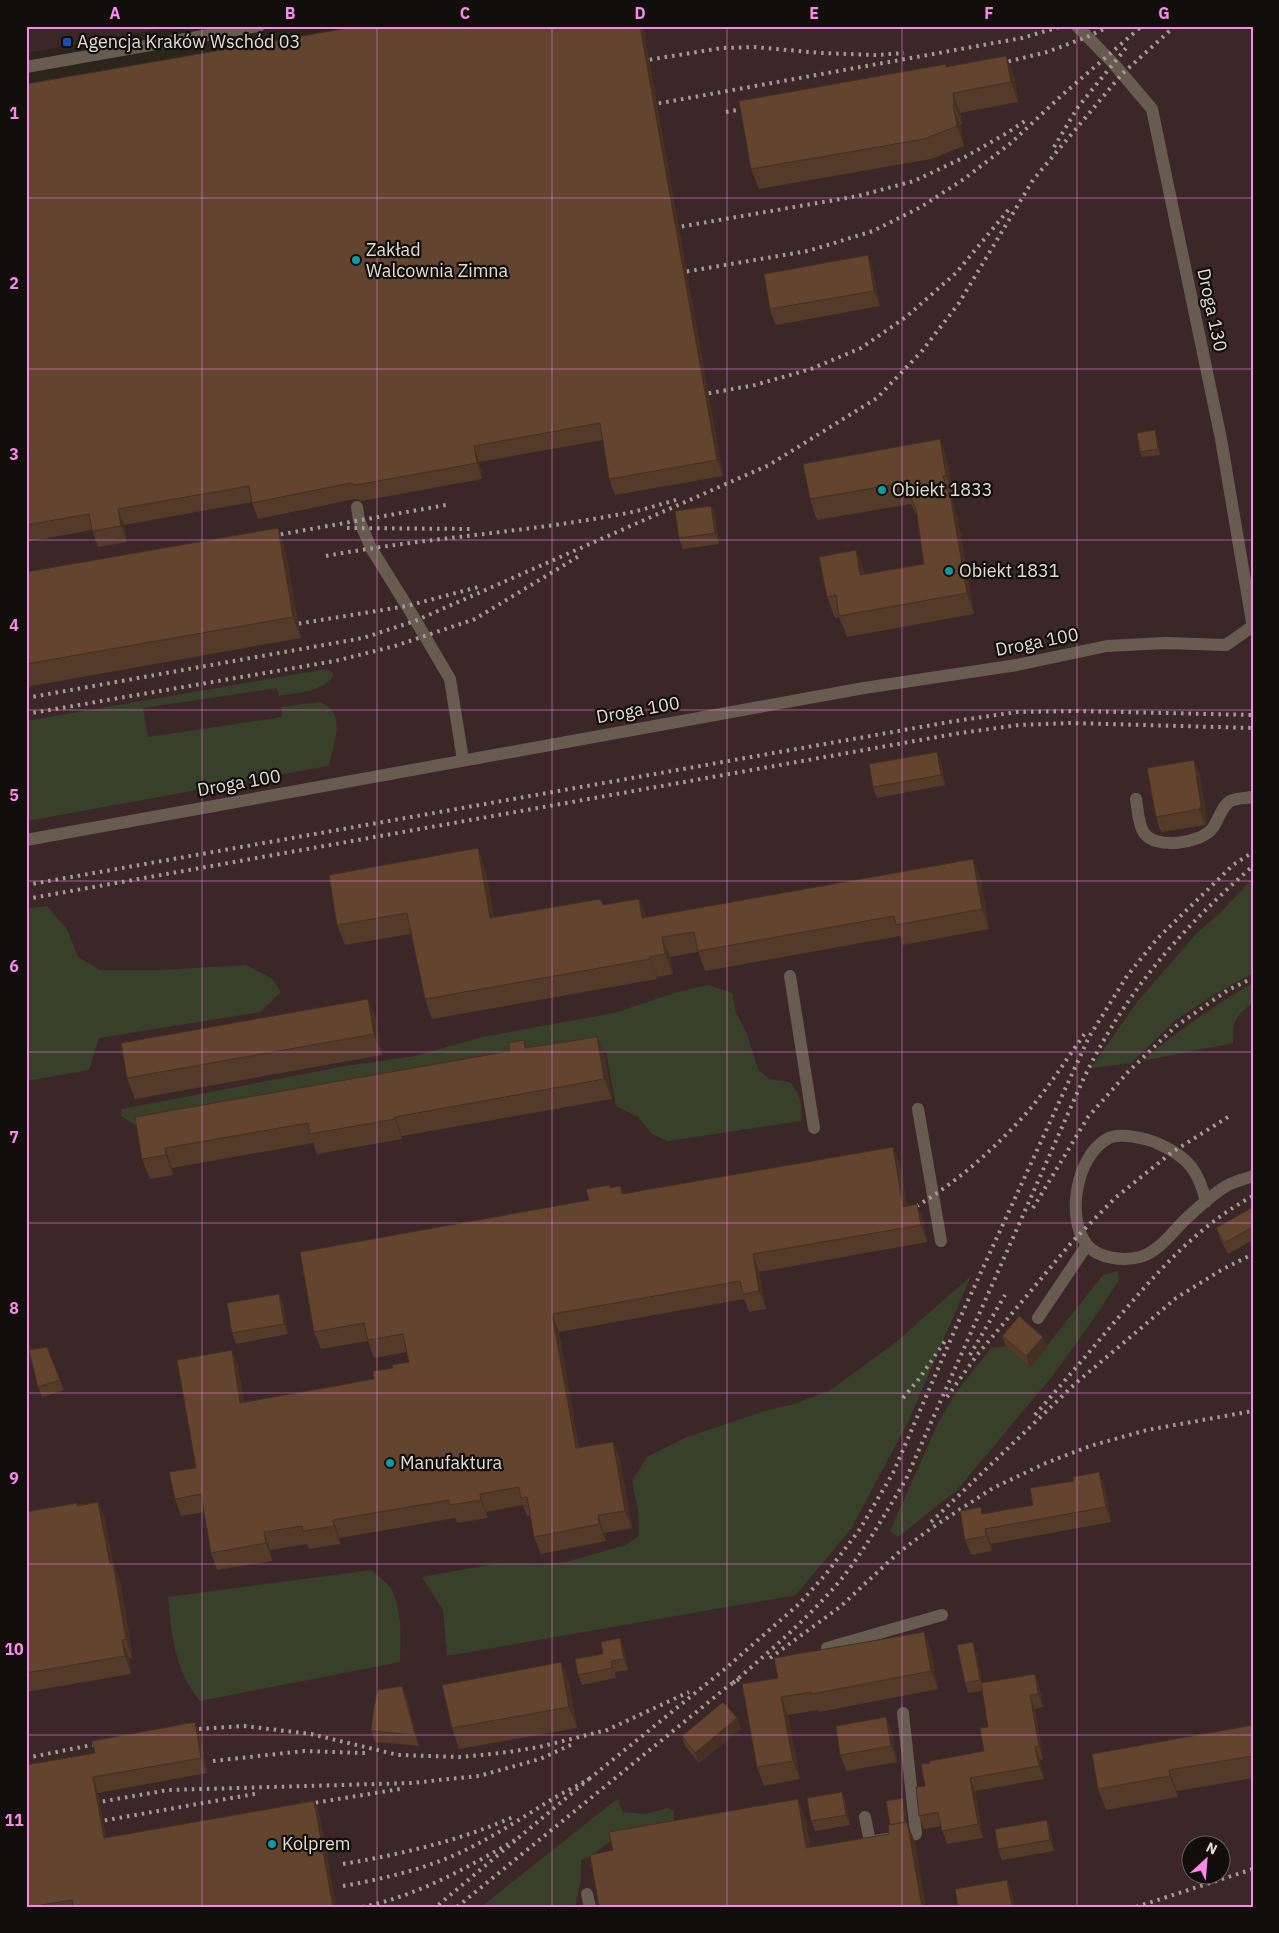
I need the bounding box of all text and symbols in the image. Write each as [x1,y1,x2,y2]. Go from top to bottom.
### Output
text: A [110,3,121,23]
text: B [285,3,296,23]
text: C [460,3,470,23]
text: D [634,3,646,23]
text: E [809,3,819,23]
text: F [984,3,994,23]
text: G [1158,3,1170,23]
place label: Agencja Kraków Wschód 03 [77,30,300,53]
marker: Agencja Kraków Wschód 03 [61,36,73,48]
text: 1 [9,103,19,123]
place label: Zakład Walcownia Zimna [366,238,509,282]
marker: Zakład Walcownia Zimna [350,254,362,266]
street label: Droga 130 [1192,266,1233,354]
text: 2 [9,273,19,293]
text: 3 [9,444,19,464]
place label: Obiekt 1833 [892,478,993,501]
marker: Obiekt 1833 [876,484,888,496]
place label: Obiekt 1831 [959,559,1060,582]
marker: Obiekt 1831 [943,565,955,577]
text: 4 [9,615,19,635]
street label: Droga 100 [993,622,1081,661]
street label: Droga 100 [594,691,681,728]
street label: Droga 100 [195,764,282,801]
text: 5 [9,785,19,805]
text: 6 [9,956,19,976]
text: 7 [9,1127,19,1147]
text: 8 [9,1298,19,1318]
place label: Manufaktura [400,1451,503,1474]
marker: Manufaktura [384,1457,396,1469]
text: 9 [9,1468,19,1488]
text: 10 [4,1639,24,1659]
text: 11 [4,1810,24,1830]
place label: Kolprem [282,1832,351,1855]
north arrow [1182,1836,1232,1886]
marker: Kolprem [266,1838,278,1850]
text: N [1203,1838,1220,1859]

